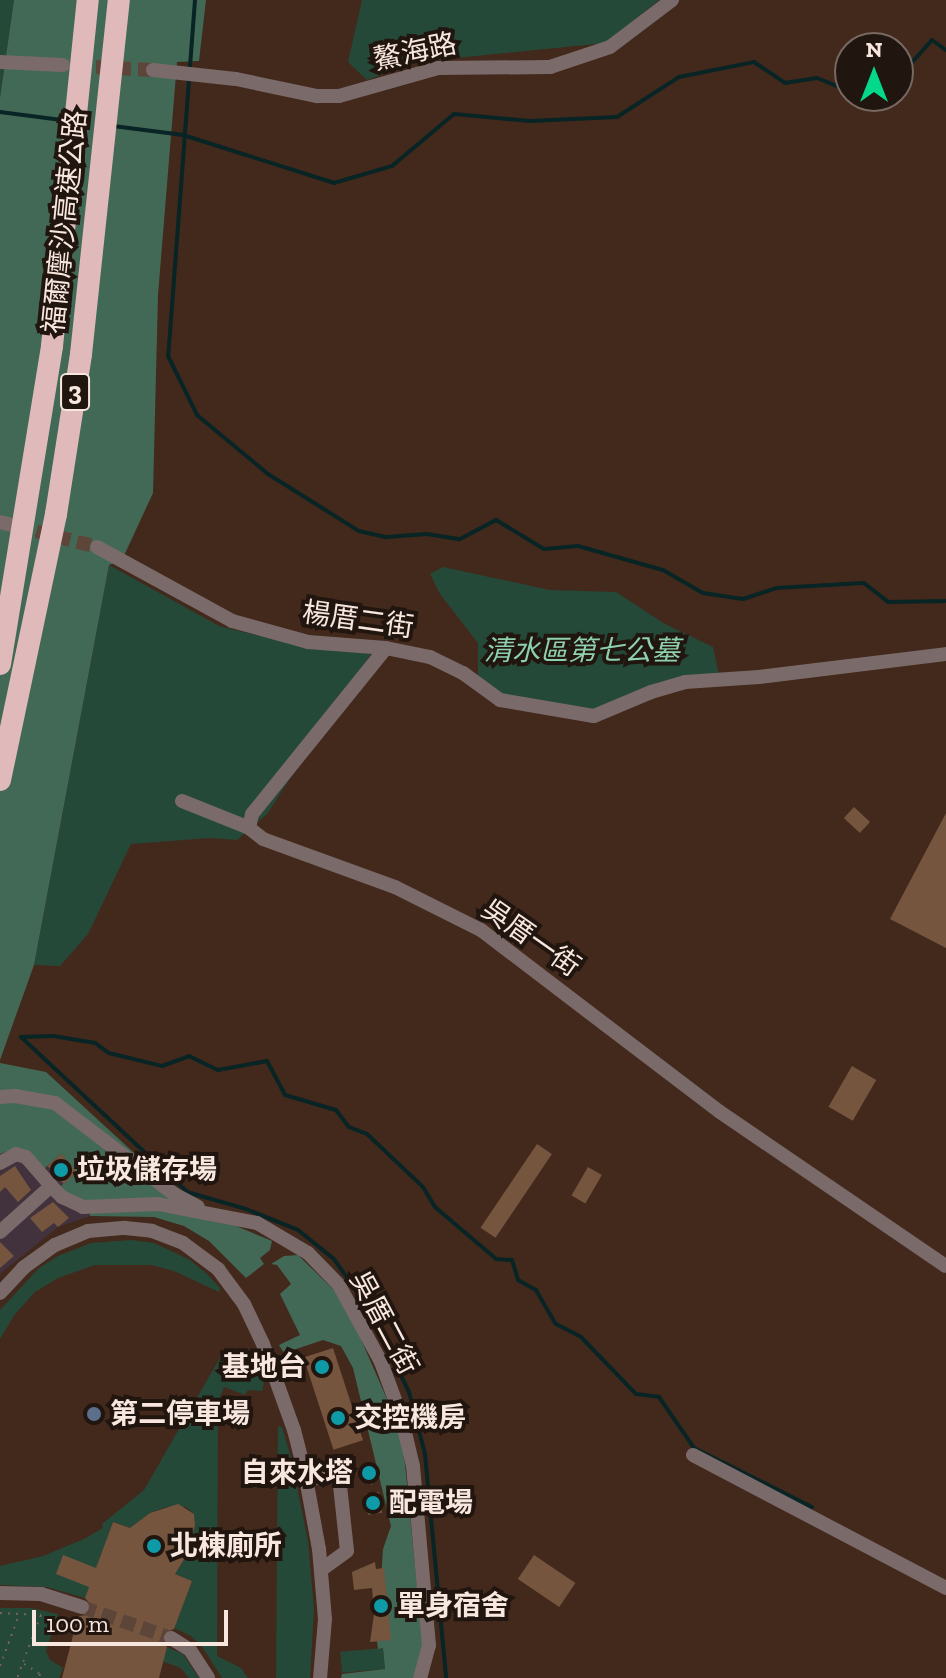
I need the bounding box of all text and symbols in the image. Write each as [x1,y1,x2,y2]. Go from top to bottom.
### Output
street label: 鰲海路 [370,27,460,77]
north arrow [834,32,914,112]
text: N [866,36,882,63]
street label: 福爾摩沙高速公路 [37,109,93,335]
road number: 3 [59,370,91,414]
street label: 楊厝二街 [300,596,416,644]
park label: 清水區第七公墓 [484,634,680,668]
street label: 吳厝一街 [475,892,587,984]
place label: 垃圾儲存場 [77,1153,217,1187]
marker: 垃圾儲存場 [52,1161,70,1179]
street label: 吳厝二街 [343,1266,425,1380]
place label: 基地台 [222,1350,306,1384]
marker: 基地台 [313,1358,331,1376]
place label: 第二停車場 [110,1397,250,1431]
place label: 交控機房 [354,1401,466,1435]
marker: 第二停車場 [85,1405,103,1423]
marker: 交控機房 [329,1409,347,1427]
place label: 自來水塔 [241,1456,353,1490]
marker: 自來水塔 [360,1464,378,1482]
place label: 配電場 [389,1486,473,1520]
marker: 配電場 [364,1494,382,1512]
place label: 北棟廁所 [170,1529,282,1563]
marker: 北棟廁所 [145,1537,163,1555]
place label: 單身宿舍 [397,1589,509,1623]
scale bar [36,1594,232,1644]
marker: 單身宿舍 [372,1597,390,1615]
text: 100 m [46,1609,109,1638]

